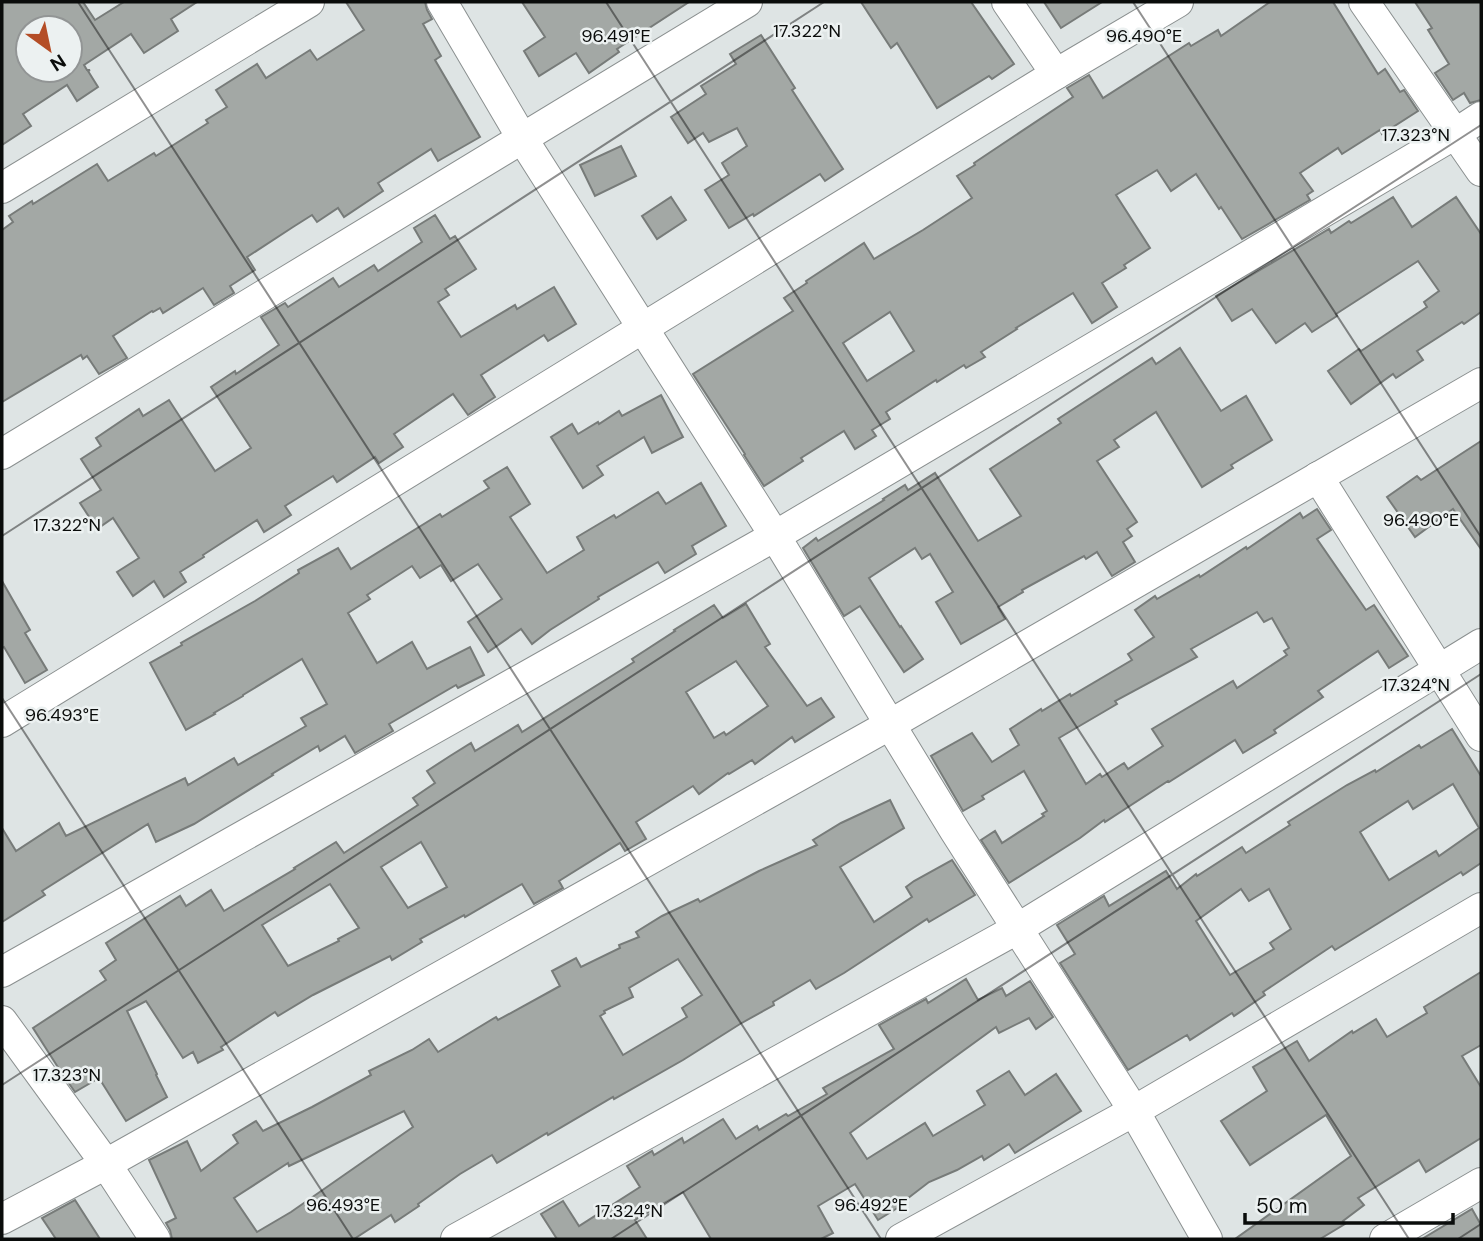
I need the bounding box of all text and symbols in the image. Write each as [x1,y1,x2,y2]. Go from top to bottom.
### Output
north arrow [14,14,84,84]
text: 17.322°N [773,19,841,43]
text: 96.491°E [581,24,651,48]
text: 96.490°E [1106,24,1182,48]
text: N [45,49,71,77]
text: 17.323°N [1382,123,1450,147]
text: 96.490°E [1383,508,1459,532]
text: 17.322°N [33,513,101,537]
text: 17.324°N [1382,673,1450,697]
text: 96.493°E [25,703,99,727]
text: 17.323°N [33,1063,101,1087]
scale bar [1245,1182,1453,1226]
text: 50 m [1256,1192,1307,1220]
text: 96.493°E [306,1193,380,1217]
text: 96.492°E [834,1193,908,1217]
text: 17.324°N [595,1199,663,1223]

